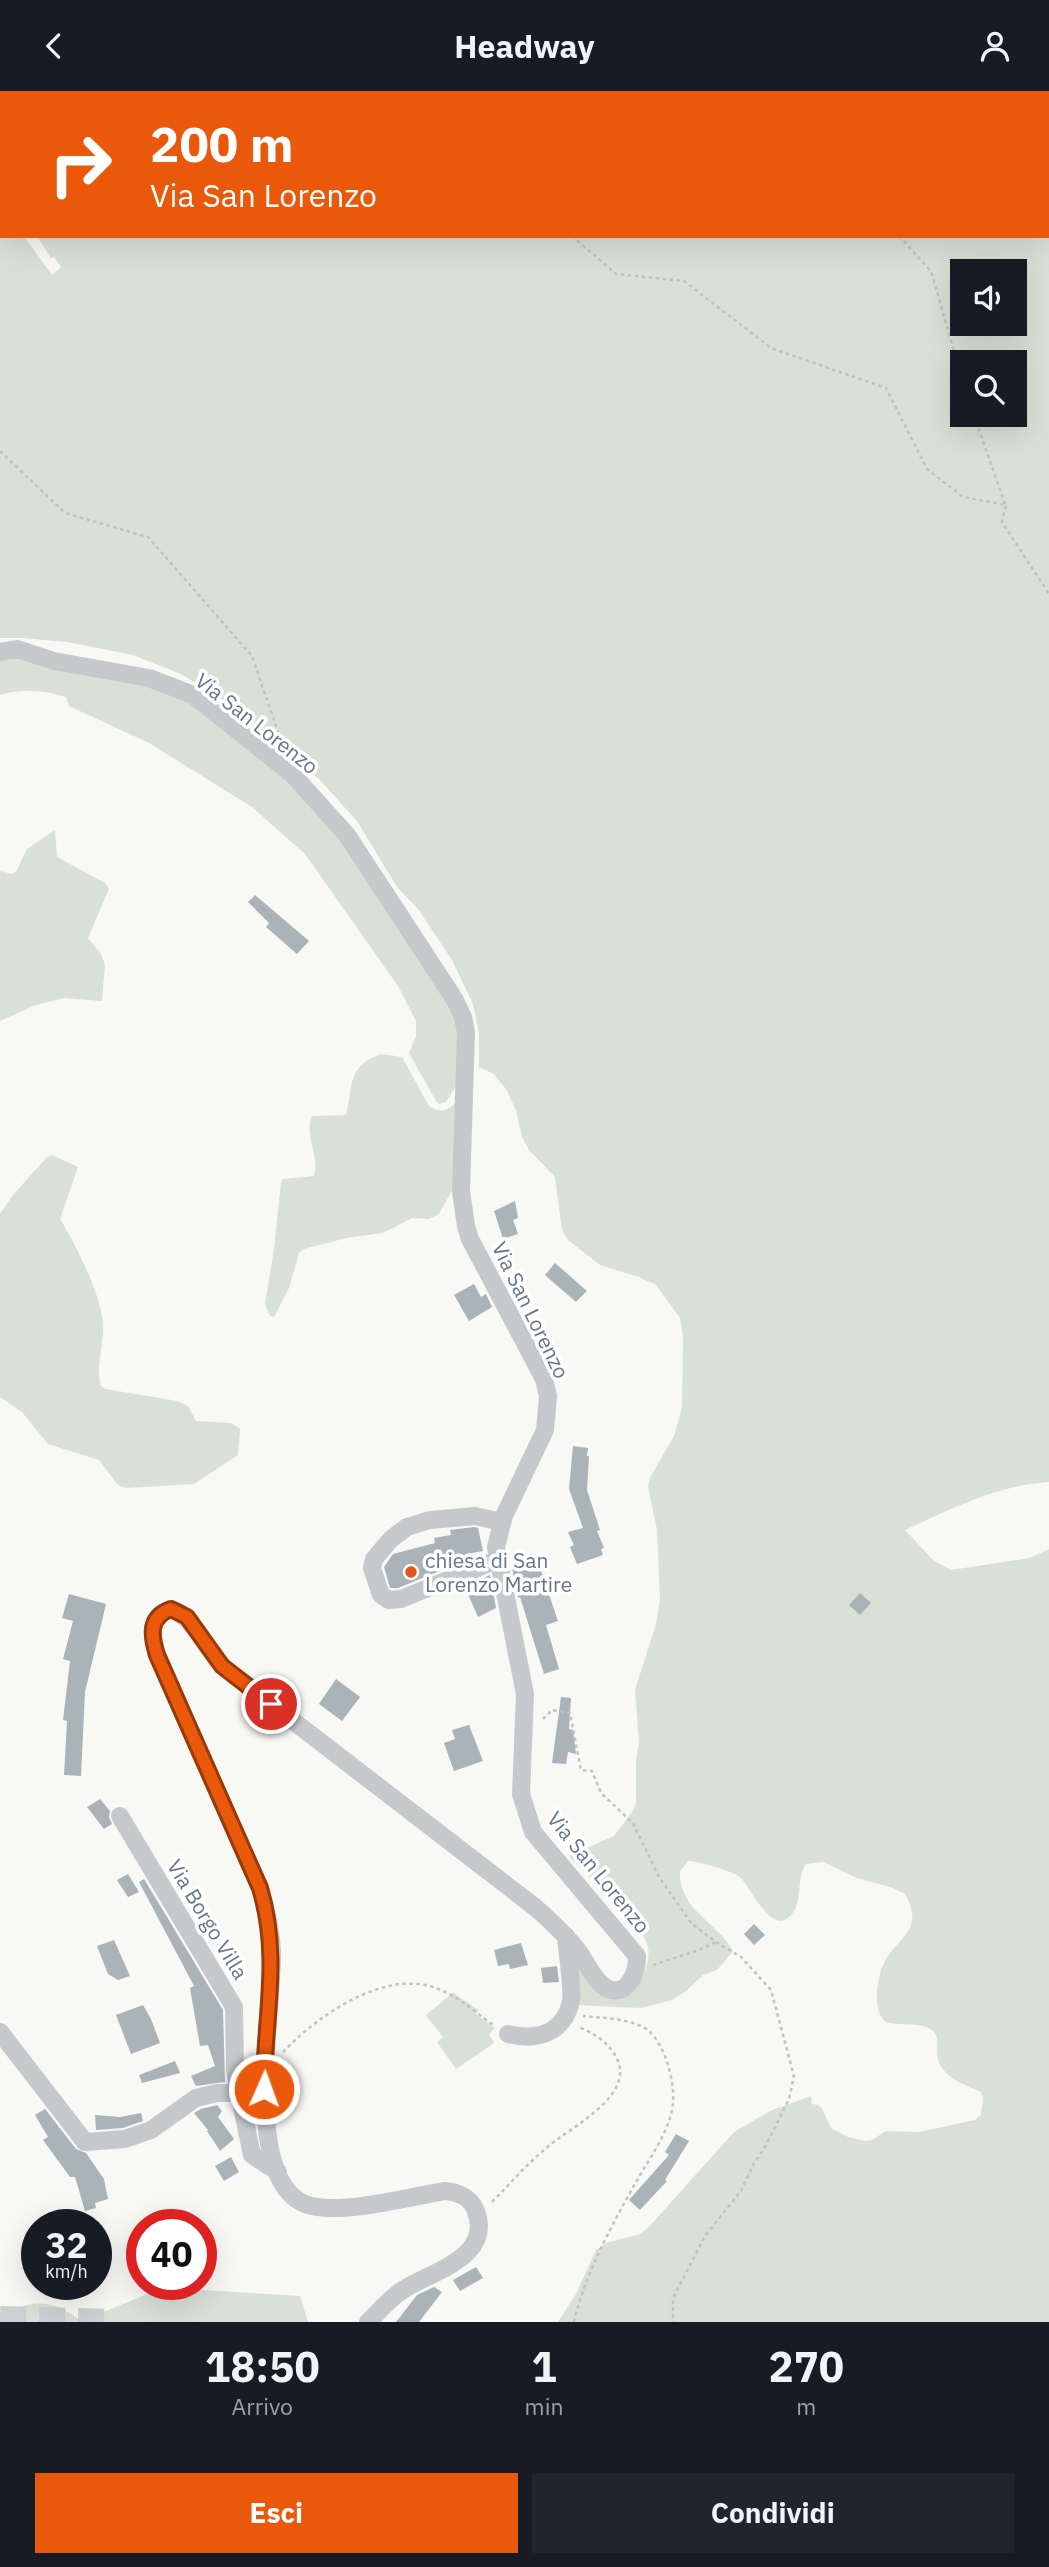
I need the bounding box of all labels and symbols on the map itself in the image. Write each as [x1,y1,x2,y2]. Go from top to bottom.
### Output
street label: Via San Lorenzo [190,666,324,780]
street label: Via San Lorenzo [486,1237,576,1383]
place label: chiesa di San Lorenzo Martire [425,1546,572,1598]
marker: chiesa di San Lorenzo Martire [403,1564,419,1580]
pin [241,1674,301,1734]
street label: Via San Lorenzo [541,1805,657,1939]
street label: Via Borgo Villa [161,1854,255,1984]
position arrow [227,2052,301,2126]
speed limit sign: 40 [126,2209,217,2300]

